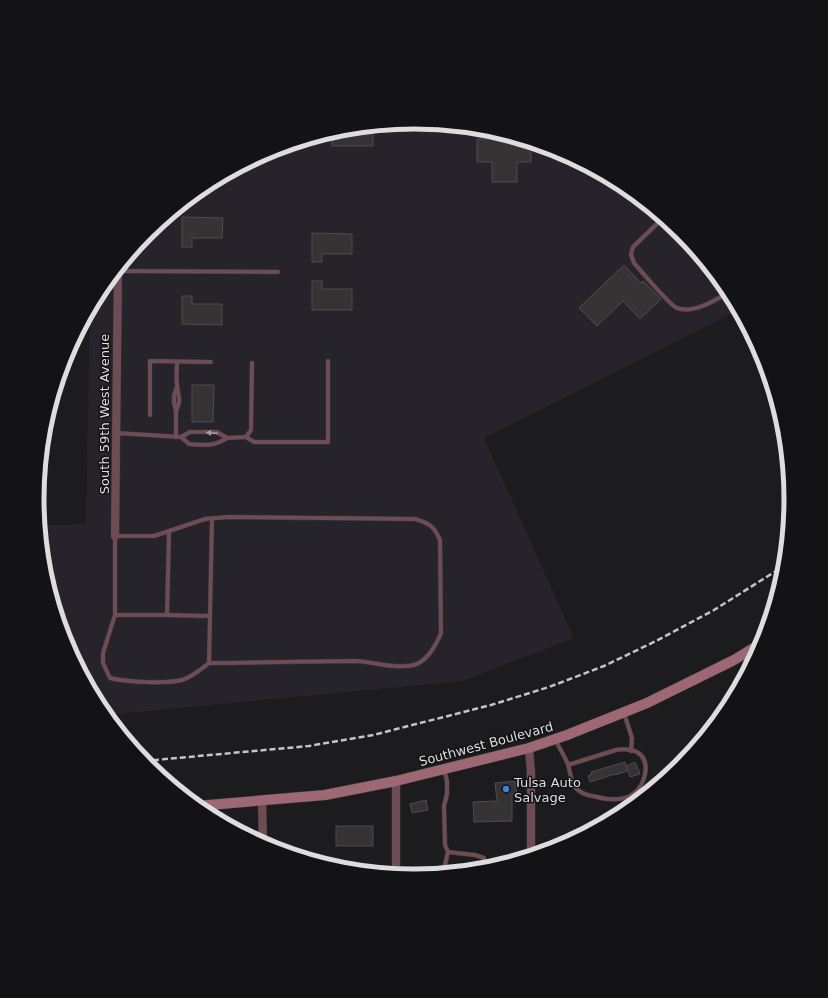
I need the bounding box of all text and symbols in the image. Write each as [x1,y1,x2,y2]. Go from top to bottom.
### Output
street label: South 59th West Avenue [97,334,112,494]
one-way arrow [206,429,218,436]
street label: Southwest Boulevard [417,719,555,769]
place label: Tulsa Auto Salvage [513,775,581,805]
marker: Tulsa Auto Salvage [501,784,511,794]

